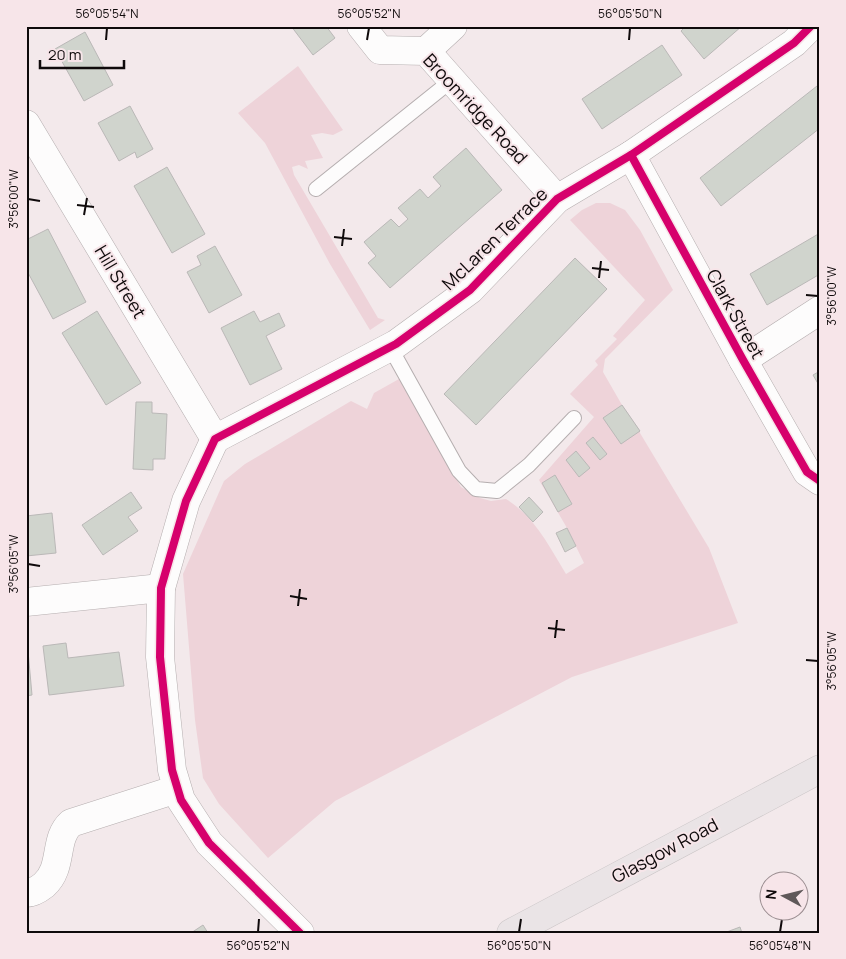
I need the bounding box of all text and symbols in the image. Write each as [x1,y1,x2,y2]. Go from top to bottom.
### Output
text: 56°05'54"N [75,5,139,22]
text: 56°05'52"N [338,5,400,22]
text: 56°05'50"N [598,5,662,22]
scale bar [40,38,124,70]
text: 20 m [48,44,81,65]
street label: Broomridge Road [418,48,533,169]
text: 3°56'00"W [5,168,22,229]
street label: McLaren Terrace [436,182,552,295]
street label: Hill Street [90,240,152,323]
street label: Clark Street [701,264,770,363]
text: 3°56'00"W [823,265,840,326]
text: 3°56'05"W [5,534,22,594]
text: 3°56'05"W [823,631,840,691]
street label: Glasgow Road [607,812,722,888]
north arrow [758,872,808,922]
text: N [761,888,781,901]
text: 56°05'52"N [227,937,289,954]
text: 56°05'50"N [487,937,551,954]
text: 56°05'48"N [749,937,811,954]

